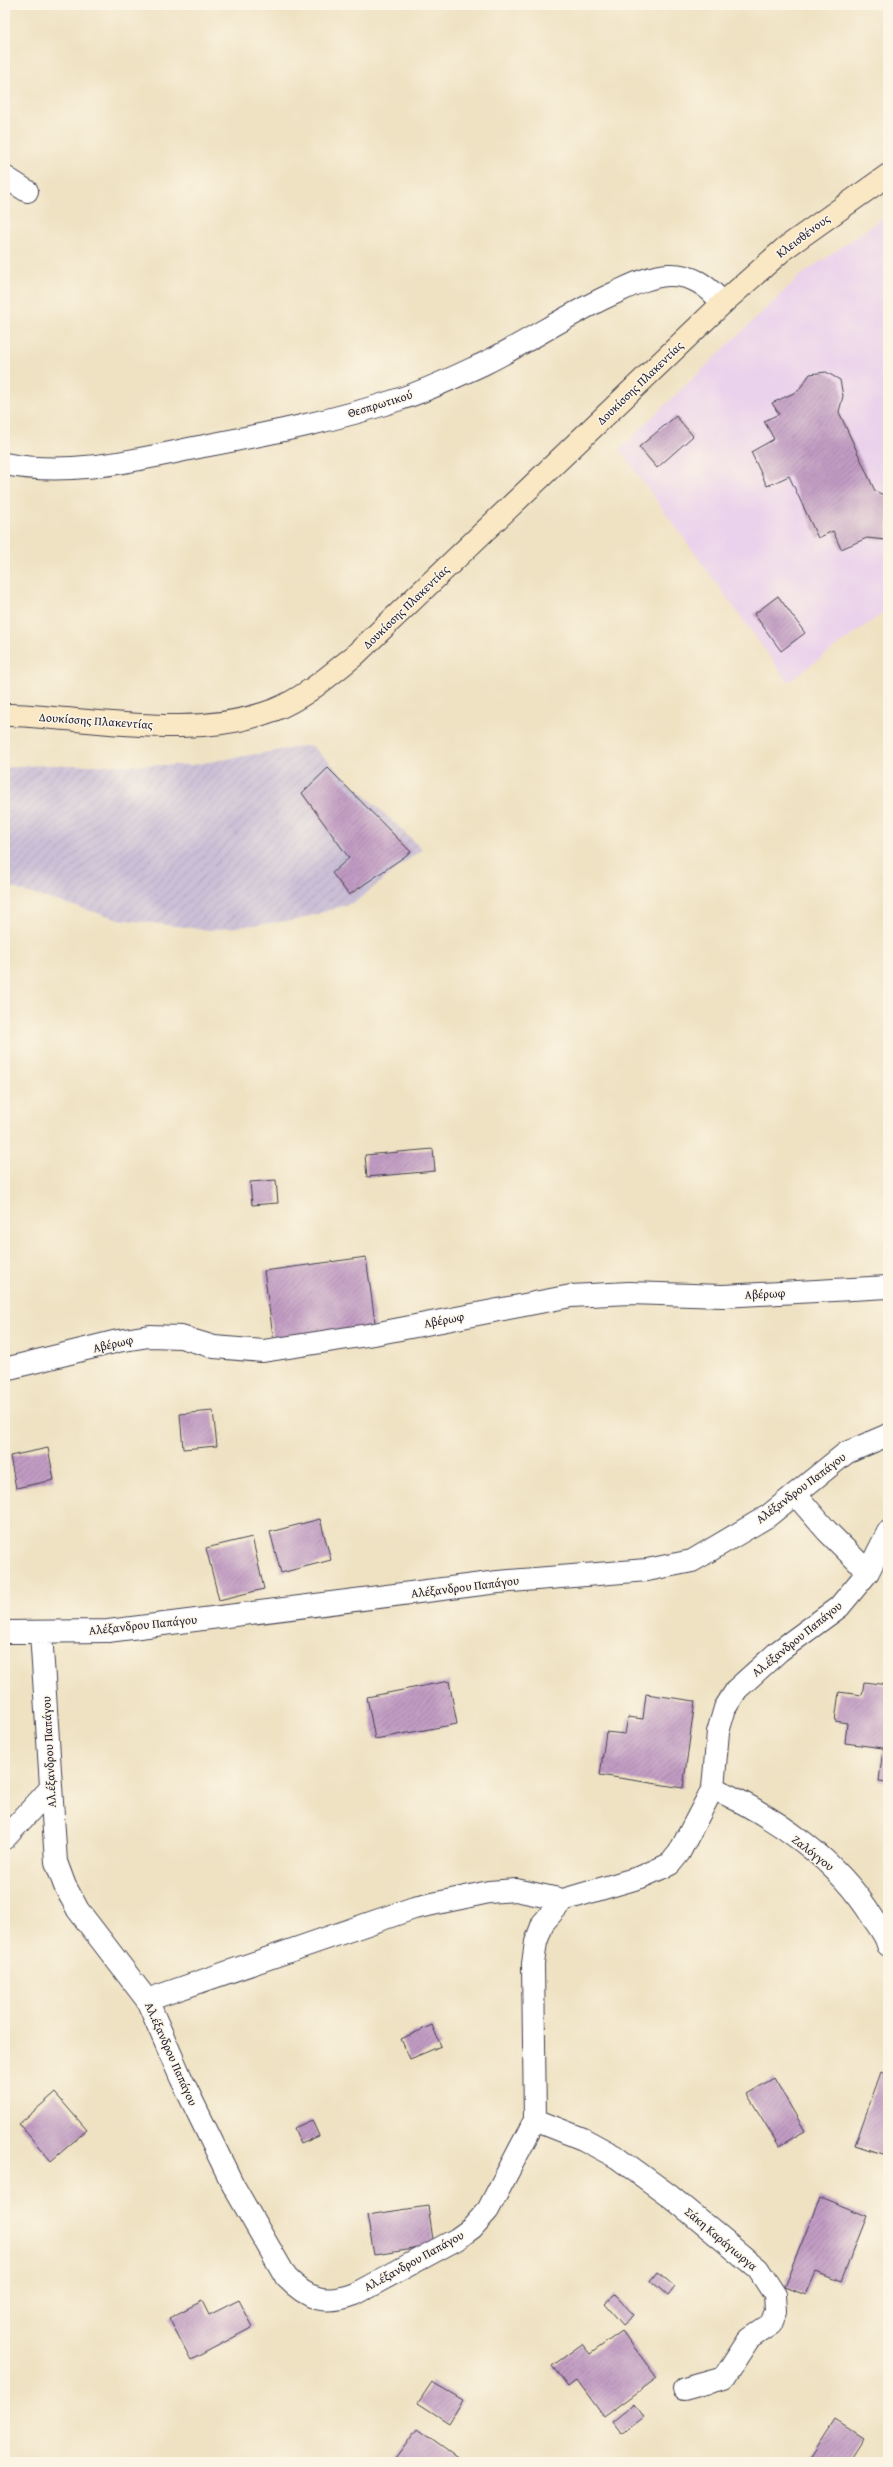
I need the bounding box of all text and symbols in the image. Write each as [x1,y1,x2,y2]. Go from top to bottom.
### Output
street label: Κλεισθένους [772,210,833,261]
street label: Δουκίσσης Πλακεντίας [593,337,687,428]
street label: Θεσπρωτικού [345,386,414,421]
street label: Δουκίσσης Πλακεντίας [359,561,453,652]
street label: Δουκίσσης Πλακεντίας [39,708,153,733]
street label: Αβέρωφ [744,1284,786,1303]
street label: Αβέρωφ [422,1307,466,1332]
street label: Αβέρωφ [91,1331,135,1356]
street label: Αλέξανδρου Παπάγου [752,1448,849,1527]
street label: Αλέξανδρου Παπάγου [410,1571,520,1602]
street label: Αλ.έξανδρου Παπάγου [748,1597,845,1680]
street label: Αλέξανδρου Παπάγου [88,1610,198,1639]
street label: Αλ.έξανδρου Παπάγου [37,1696,60,1808]
street label: Ζαλόγγου [789,1831,838,1874]
street label: Αλ.έξανδρου Παπάγου [141,1999,202,2108]
street label: Σάκη Καράγιωργα [681,2203,762,2274]
street label: Αλ.έξανδρου Παπάγου [361,2226,467,2295]

